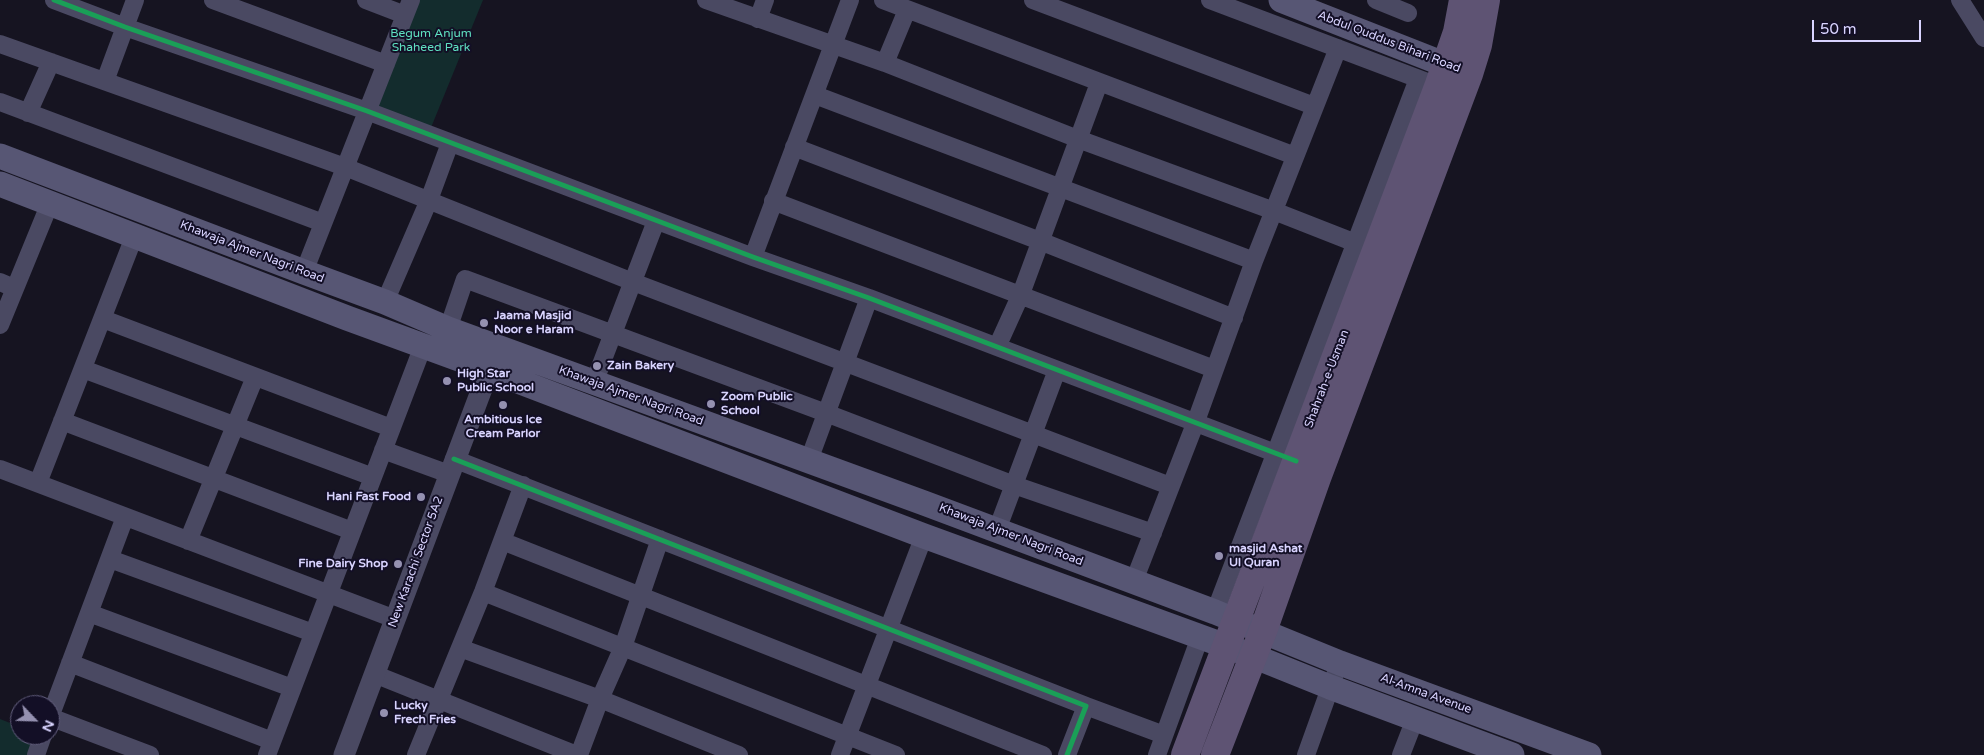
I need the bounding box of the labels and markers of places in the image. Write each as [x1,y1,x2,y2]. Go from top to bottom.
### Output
place label: Jaama Masjid Noor e Haram [494,309,574,337]
marker: Jaama Masjid Noor e Haram [478,317,490,329]
place label: Zain Bakery [607,359,674,373]
marker: Zain Bakery [591,360,603,372]
place label: High Star Public School [457,367,534,395]
marker: High Star Public School [441,375,453,387]
place label: Zoom Public School [721,390,793,418]
marker: Zoom Public School [705,398,717,410]
marker: Ambitious Ice Cream Parlor [497,399,509,411]
place label: Ambitious Ice Cream Parlor [464,413,542,441]
place label: Hani Fast Food [326,490,411,504]
marker: Hani Fast Food [415,491,427,503]
place label: masjid Ashat Ul Quran [1229,542,1302,570]
marker: masjid Ashat Ul Quran [1213,550,1225,562]
place label: Fine Dairy Shop [298,557,388,571]
marker: Fine Dairy Shop [392,558,404,570]
place label: Lucky Frech Fries [394,699,456,727]
marker: Lucky Frech Fries [378,707,390,719]

